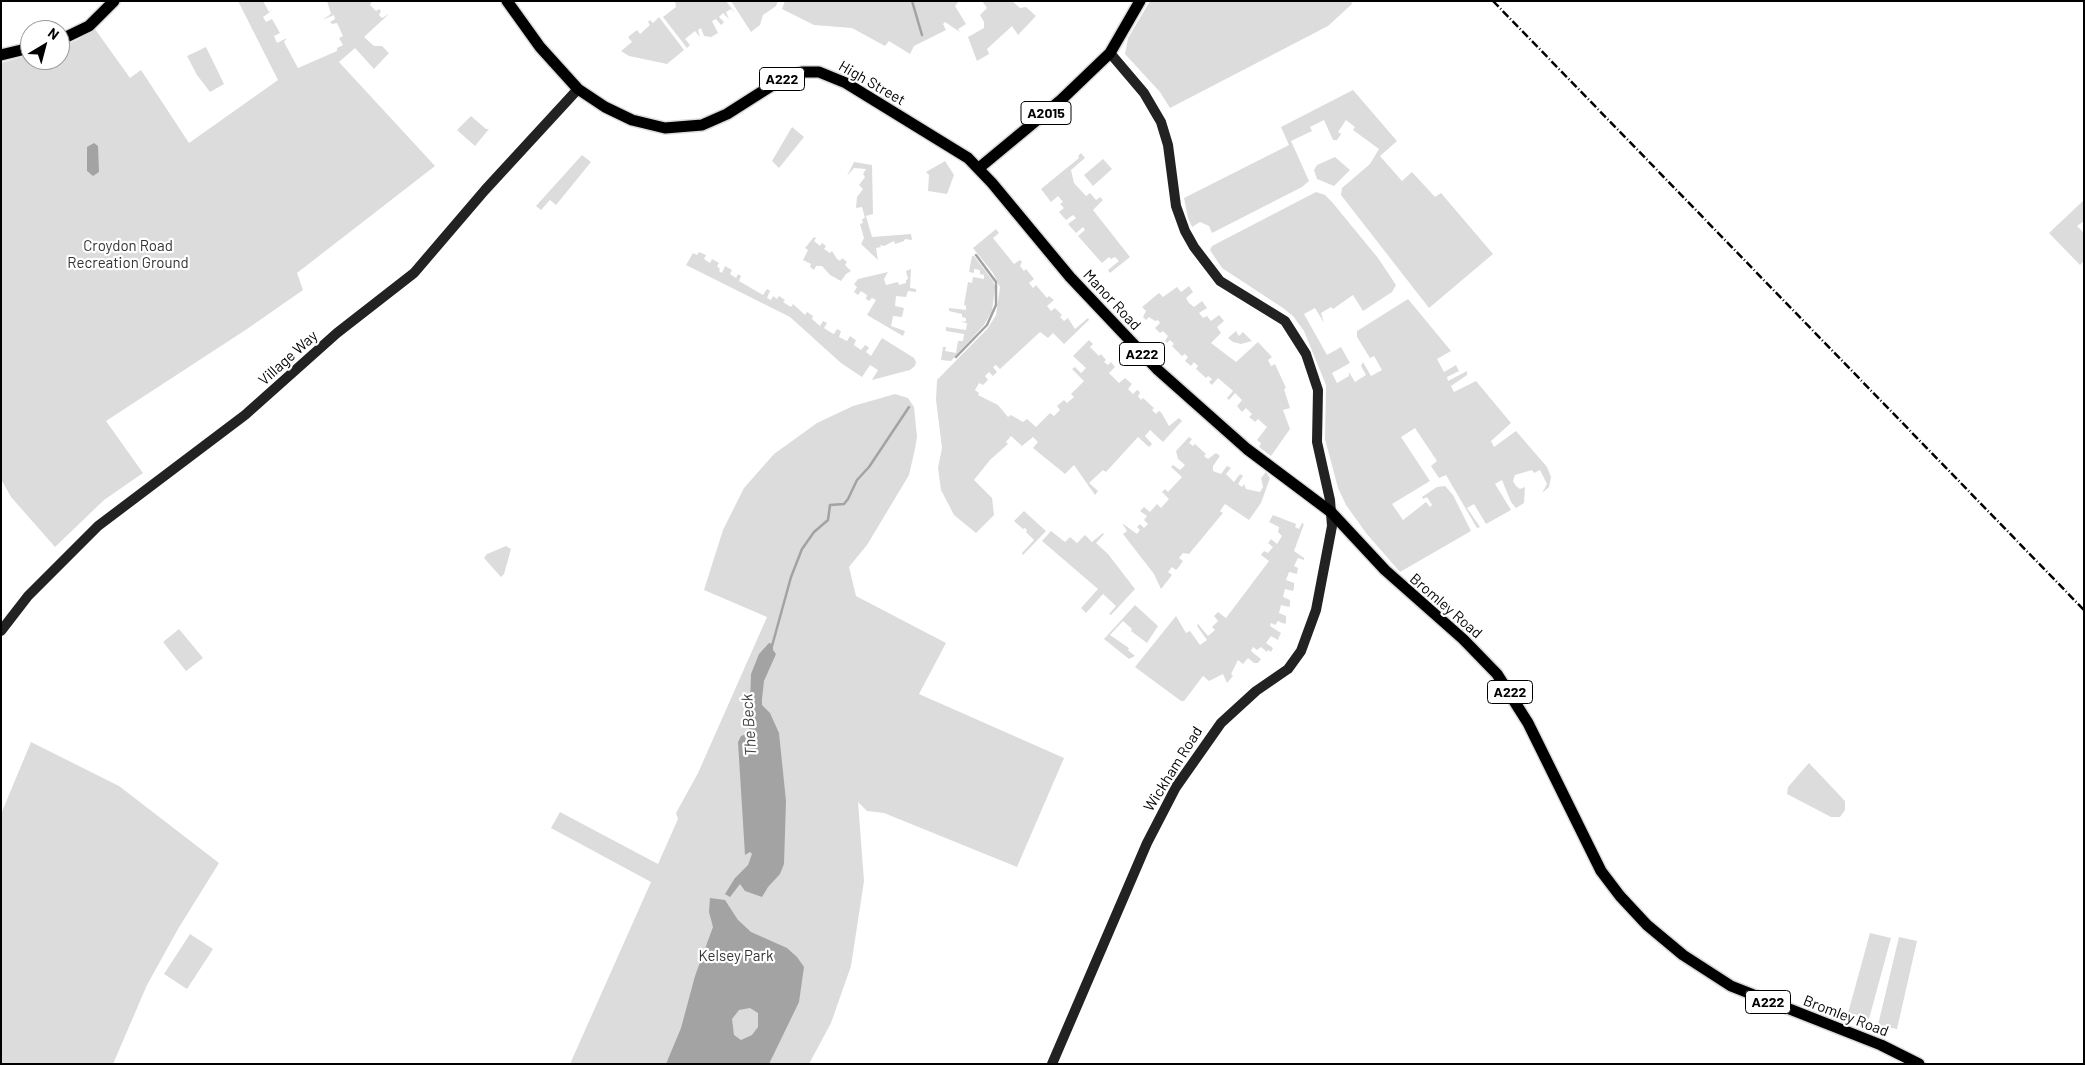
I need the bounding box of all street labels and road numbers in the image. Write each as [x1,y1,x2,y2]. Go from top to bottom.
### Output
street label: High Street [836,57,908,109]
road number: A222 [760,68,804,90]
road number: A2015 [1021,102,1071,125]
street label: Manor Road [1079,266,1145,334]
street label: Village Way [255,327,321,389]
road number: A222 [1120,342,1164,366]
street label: Bromley Road [1406,570,1486,642]
road number: A222 [1488,680,1532,704]
street label: Wickham Road [1140,723,1206,815]
road number: A222 [1746,990,1790,1014]
street label: Bromley Road [1801,992,1891,1040]

